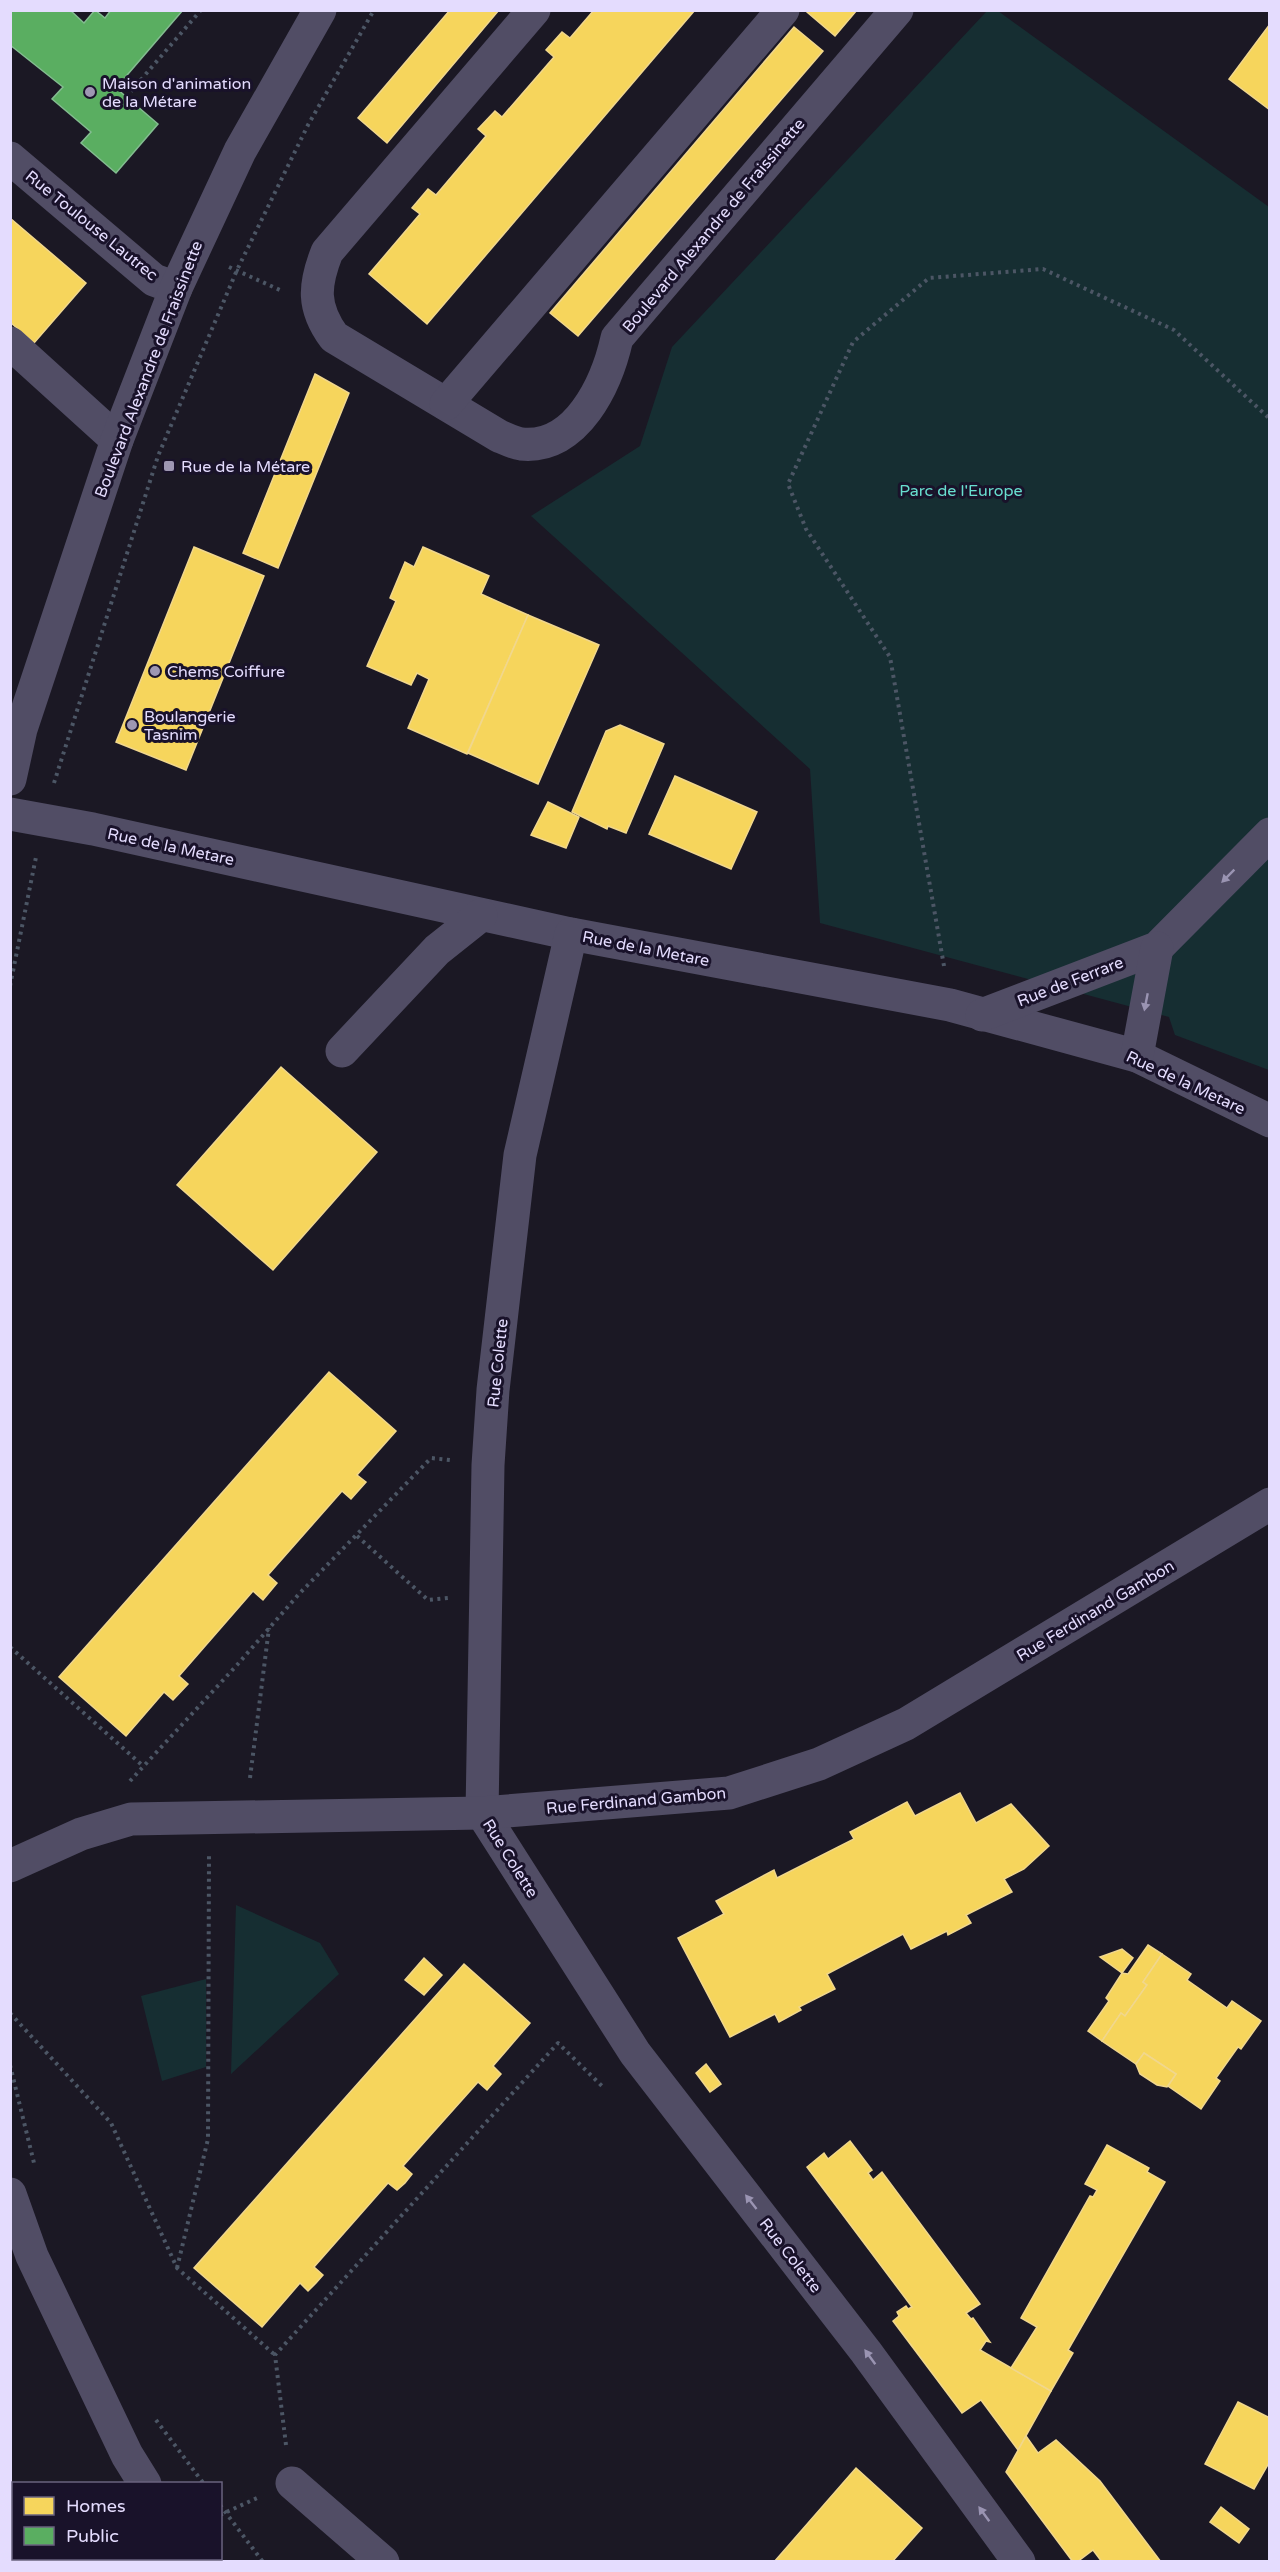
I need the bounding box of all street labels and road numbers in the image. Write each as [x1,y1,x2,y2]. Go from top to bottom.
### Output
street label: Boulevard Alexandre de Fraissinette [618,115,809,337]
street label: Rue Toulouse Lautrec [21,166,162,285]
street label: Boulevard Alexandre de Fraissinette [91,238,207,501]
street label: Rue de la Metare [106,824,236,870]
street label: Rue de la Metare [581,927,711,971]
street label: Rue de Ferrare [1014,953,1126,1011]
street label: Rue de la Metare [1123,1047,1248,1119]
street label: Rue Colette [483,1318,513,1408]
street label: Rue Ferdinand Gambon [1013,1556,1178,1666]
street label: Rue Ferdinand Gambon [545,1783,727,1819]
street label: Rue Colette [478,1815,542,1902]
street label: Rue Colette [755,2214,826,2297]

